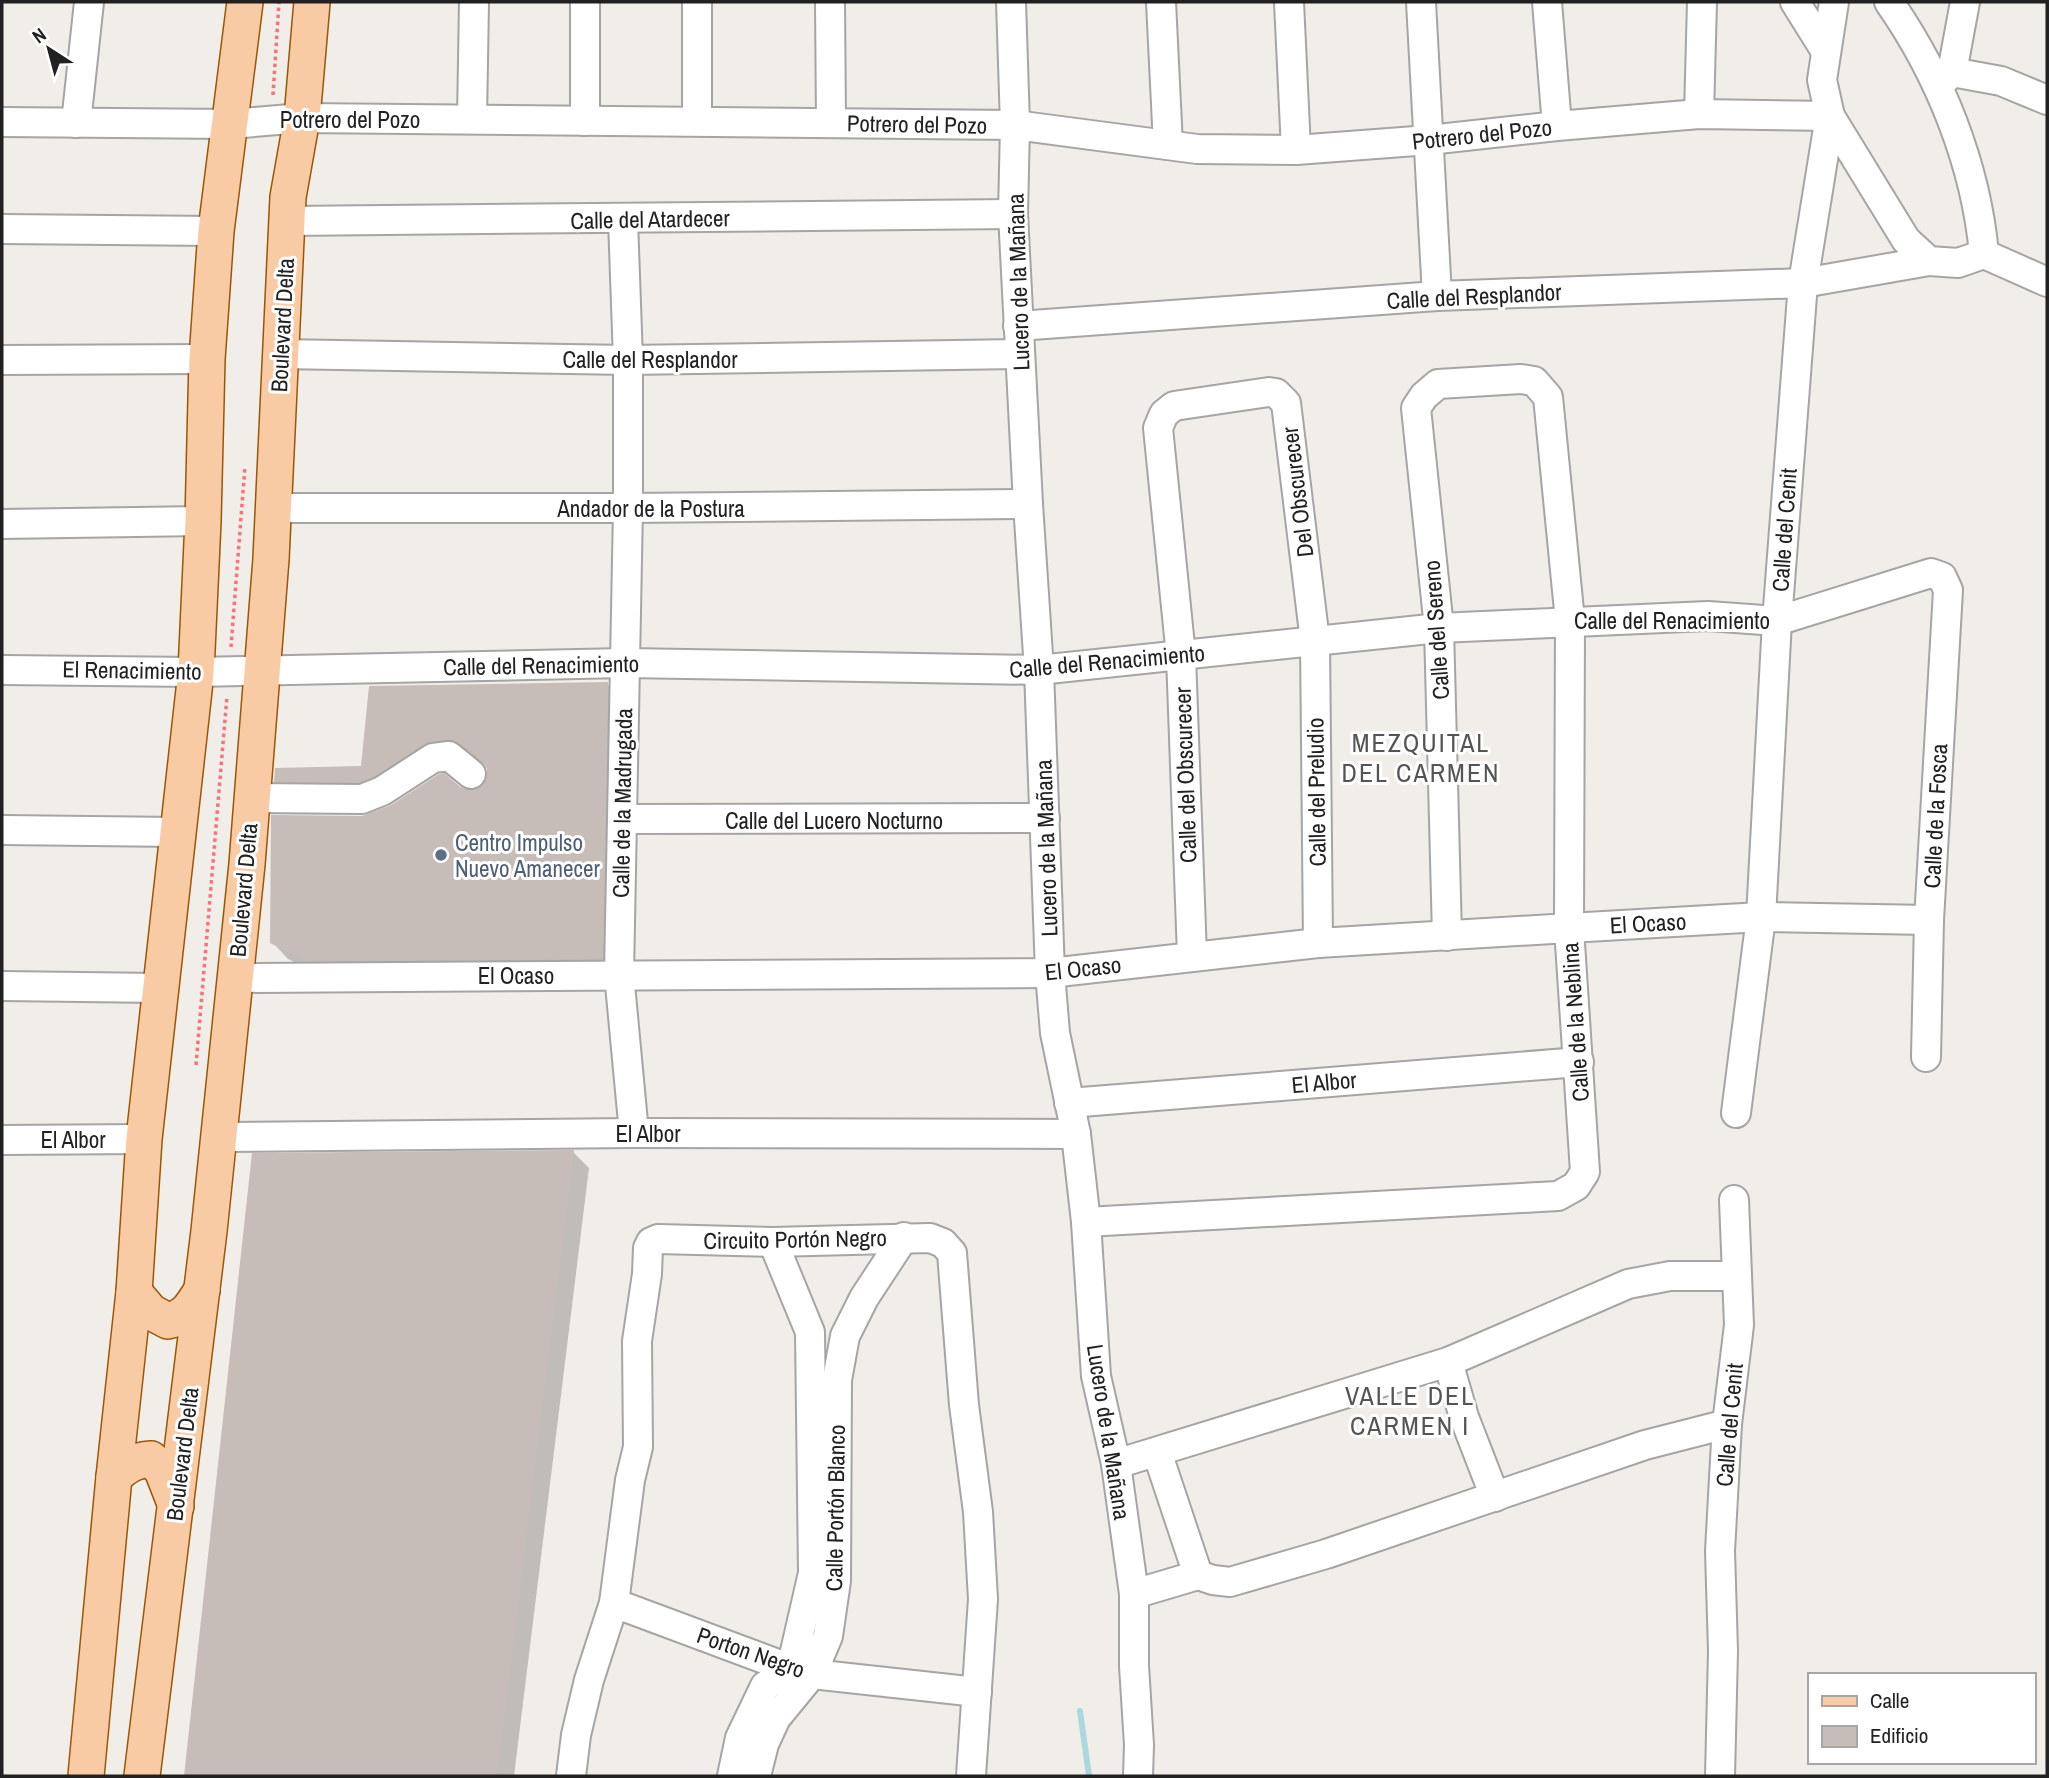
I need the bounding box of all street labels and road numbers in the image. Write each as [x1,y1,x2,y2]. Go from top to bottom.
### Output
street label: Potrero del Pozo [280,104,420,135]
street label: Potrero del Pozo [846,107,988,141]
street label: Potrero del Pozo [1411,111,1553,157]
street label: Lucero de la Mañana [999,192,1037,371]
street label: Calle del Atardecer [570,202,731,236]
street label: Boulevard Delta [263,257,301,393]
street label: Calle del Resplandor [1386,276,1563,316]
street label: Calle del Resplandor [562,344,738,375]
street label: Del Obscurecer [1274,424,1320,559]
street label: Calle del Cenit [1764,467,1804,593]
street label: Andador de la Postura [556,493,745,524]
street label: Calle del Sereno [1416,559,1456,701]
street label: Calle del Renacimiento [1574,605,1770,636]
street label: Calle del Renacimiento [1008,637,1206,685]
street label: Calle del Renacimiento [443,648,639,682]
street label: El Renacimiento [62,653,202,687]
street label: Calle del Obscurecer [1166,686,1204,864]
street label: Calle de la Madrugada [605,707,639,898]
street label: Calle del Preludio [1299,717,1333,867]
street label: Calle de la Fosca [1916,742,1954,889]
street label: Lucero de la Mañana [1027,758,1065,937]
street label: Calle del Lucero Nocturno [725,805,943,836]
street label: Boulevard Delta [222,821,264,958]
street label: El Ocaso [1609,906,1687,940]
street label: Calle de la Neblina [1554,941,1596,1103]
street label: El Ocaso [1043,949,1123,987]
street label: El Ocaso [478,960,554,991]
street label: El Albor [1290,1064,1358,1100]
street label: El Albor [616,1118,681,1149]
street label: El Albor [41,1124,106,1155]
street label: Circuito Portón Negro [703,1222,887,1256]
street label: Lucero de la Mañana [1080,1342,1138,1522]
street label: Calle del Cenit [1708,1362,1750,1488]
street label: Boulevard Delta [158,1385,206,1522]
street label: Calle Portón Blanco [818,1424,852,1592]
street label: Porton Negro [693,1619,809,1685]

